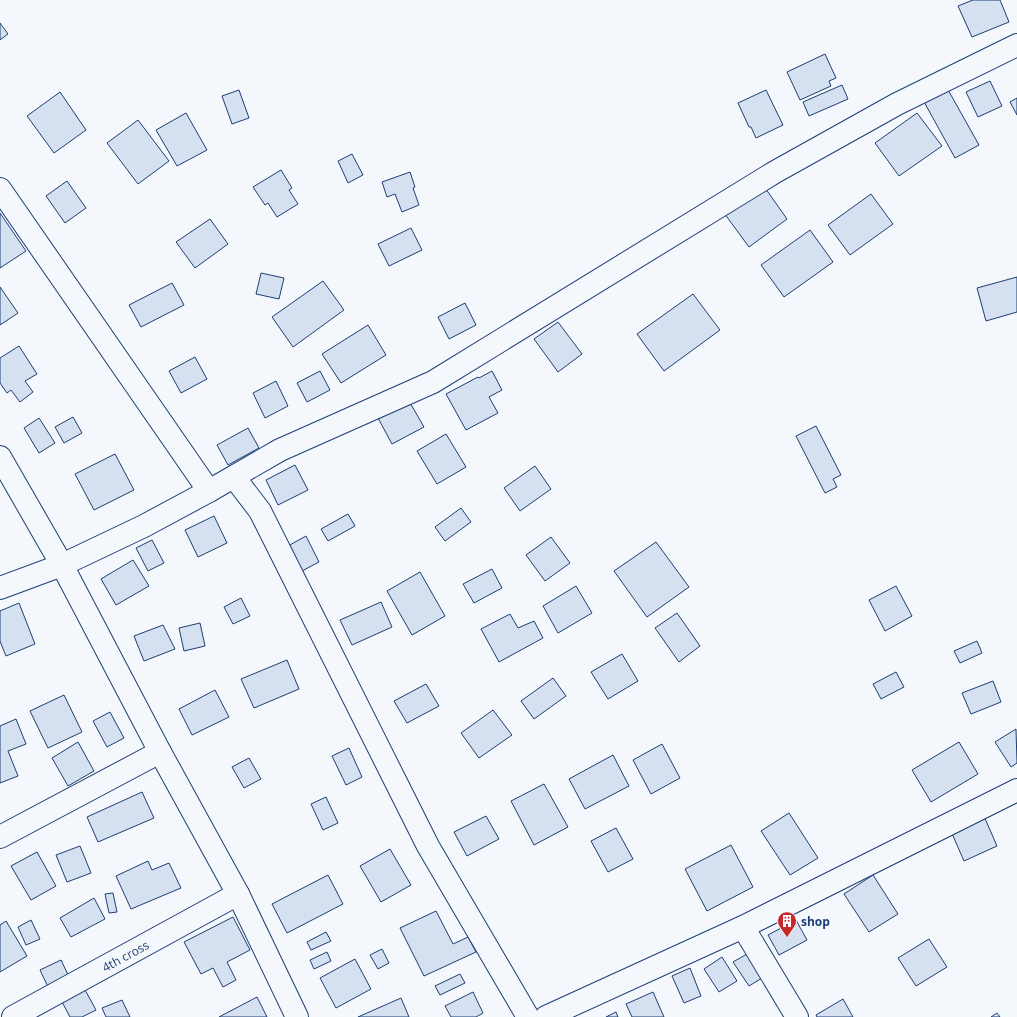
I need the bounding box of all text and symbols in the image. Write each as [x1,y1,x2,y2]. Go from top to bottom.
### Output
building icon: shop [776,910,798,938]
place label: shop [801,913,830,930]
street label: 4th cross [99,936,152,975]

